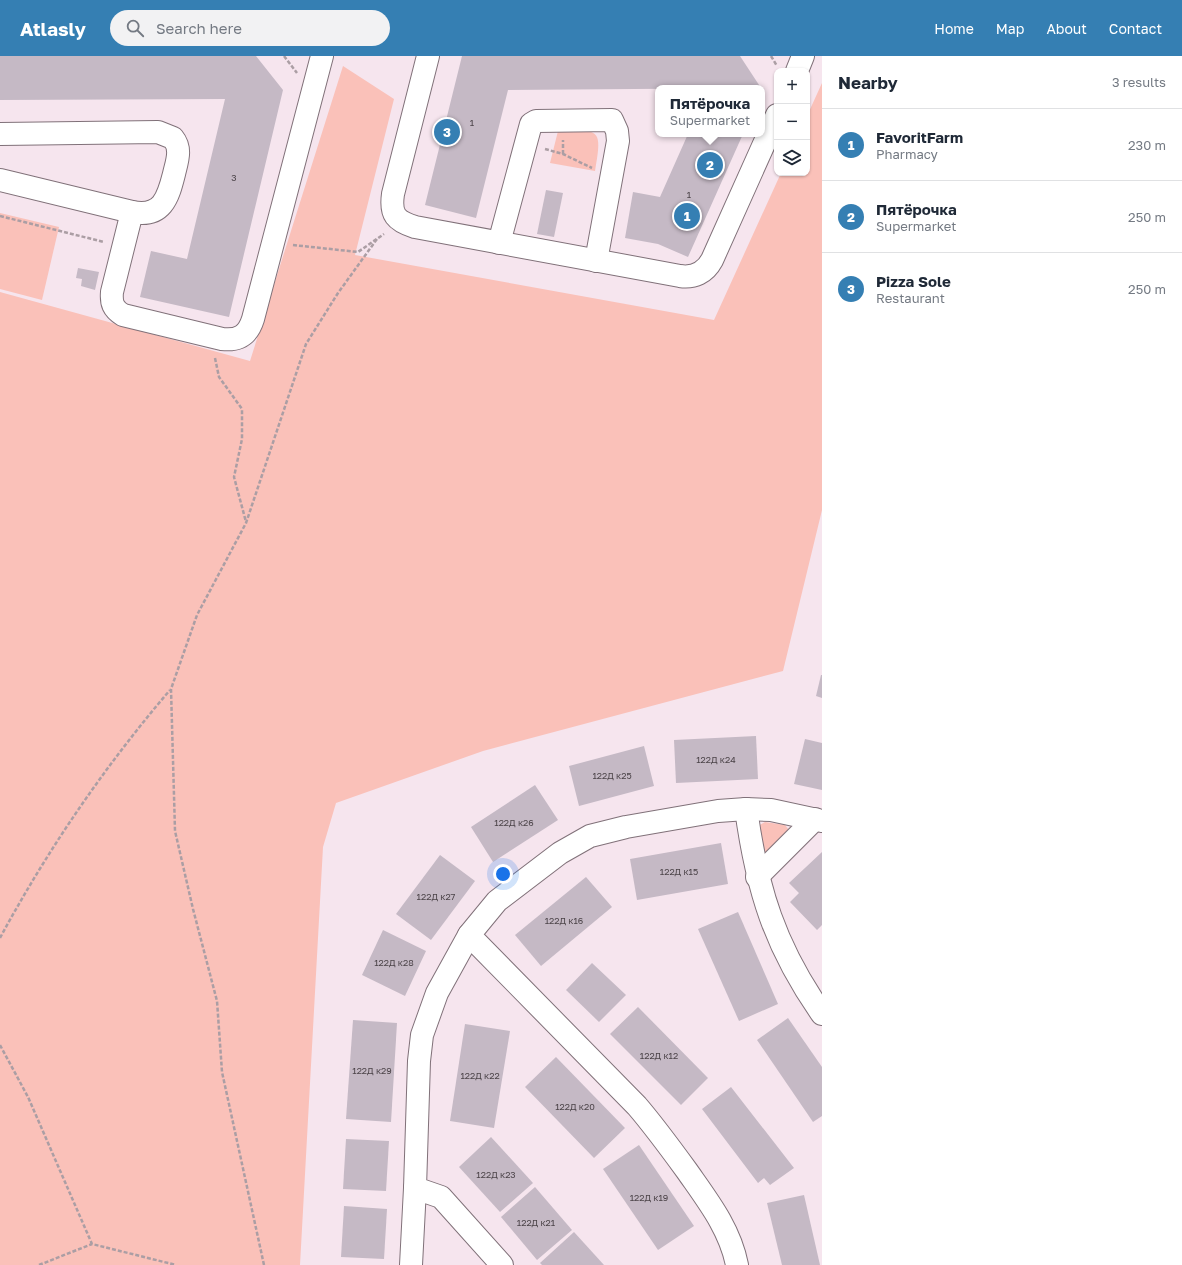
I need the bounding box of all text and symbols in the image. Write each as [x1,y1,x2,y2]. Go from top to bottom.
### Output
search box [110,10,390,46]
text: Atlasly [20,17,86,40]
icon: search [124,17,146,39]
text: Search here [156,19,242,37]
text: Home [934,20,974,37]
text: Map [996,20,1024,37]
text: About [1046,20,1087,37]
text: Contact [1109,20,1162,37]
map controls [774,68,810,176]
button: + [774,68,810,104]
text: Nearby [838,72,898,93]
text: 3 results [1112,74,1166,90]
popup [655,85,765,137]
text: Пятёрочка [670,94,750,112]
button: − [774,104,810,140]
text: Supermarket [670,112,750,128]
pin: 3 [434,117,460,147]
house number: 1 [470,117,475,128]
text: FavoritFarm [876,128,963,146]
text: 1 [848,137,854,153]
text: 230 m [1128,137,1166,153]
button: layers [774,140,810,176]
text: Pharmacy [876,146,938,162]
pin: 2 [697,150,723,180]
house number: 3 [231,172,237,183]
house number: 1 [687,189,692,200]
text: Пятёрочка [876,200,957,218]
pin: 1 [674,201,700,231]
text: 2 [847,209,855,225]
text: 250 m [1128,209,1166,225]
text: Supermarket [876,218,957,234]
text: Pizza Sole [876,272,951,290]
text: 3 [847,281,855,297]
text: 250 m [1128,281,1166,297]
text: Restaurant [876,290,945,306]
house number: 122Д к24 [696,754,736,765]
house number: 122Д к25 [592,770,632,781]
house number: 122Д к26 [494,817,534,828]
your location [493,864,513,884]
house number: 122Д к15 [660,866,698,877]
house number: 122Д к27 [417,891,456,902]
house number: 122Д к16 [545,915,583,926]
house number: 122Д к28 [374,957,414,968]
house number: 122Д к12 [640,1050,678,1061]
house number: 122Д к29 [352,1065,392,1076]
house number: 122Д к22 [460,1070,500,1081]
house number: 122Д к20 [555,1101,595,1112]
house number: 122Д к23 [476,1169,516,1180]
house number: 122Д к19 [630,1192,668,1203]
house number: 122Д к21 [517,1217,556,1228]

